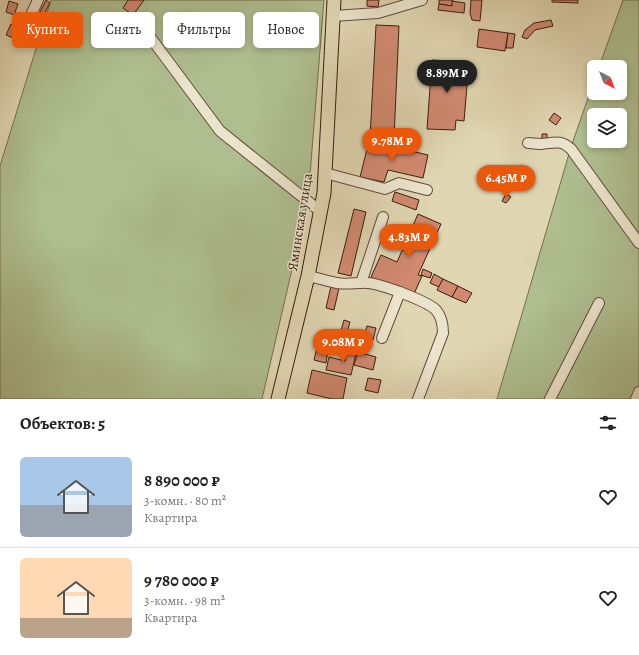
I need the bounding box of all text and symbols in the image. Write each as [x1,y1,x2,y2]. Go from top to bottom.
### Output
chip: Купить [12,12,83,48]
chip: Снять [91,12,155,48]
chip: Фильтры [163,12,245,48]
chip: Новое [253,12,319,48]
pin: 8.89M ₽ [410,60,484,94]
north arrow [587,60,627,100]
map controls [587,60,627,148]
text: 8.89M ₽ [426,64,468,81]
button: layers [587,108,627,148]
pin: 9.78M ₽ [355,128,429,162]
text: 9.78M ₽ [371,132,413,149]
pin: 6.45M ₽ [469,165,543,199]
text: 6.45M ₽ [485,169,527,186]
street label: Яминская улица [283,171,317,272]
pin: 4.83M ₽ [372,224,446,258]
text: 4.83M ₽ [388,228,430,245]
pin: 9.08M ₽ [306,329,380,363]
text: 9.08M ₽ [322,333,364,350]
text: Объектов: 5 [20,412,105,435]
icon: filters [597,412,619,434]
text: 8 890 000 ₽ [144,469,220,492]
icon: home [52,473,100,521]
icon: heart [597,486,619,508]
text: 3-комн. · 80 m² [144,492,226,509]
text: Квартира [144,509,198,526]
text: 9 780 000 ₽ [144,569,219,592]
icon: home [52,574,100,622]
icon: heart [597,587,619,609]
text: 3-комн. · 98 m² [144,592,225,609]
text: Квартира [144,609,198,626]

